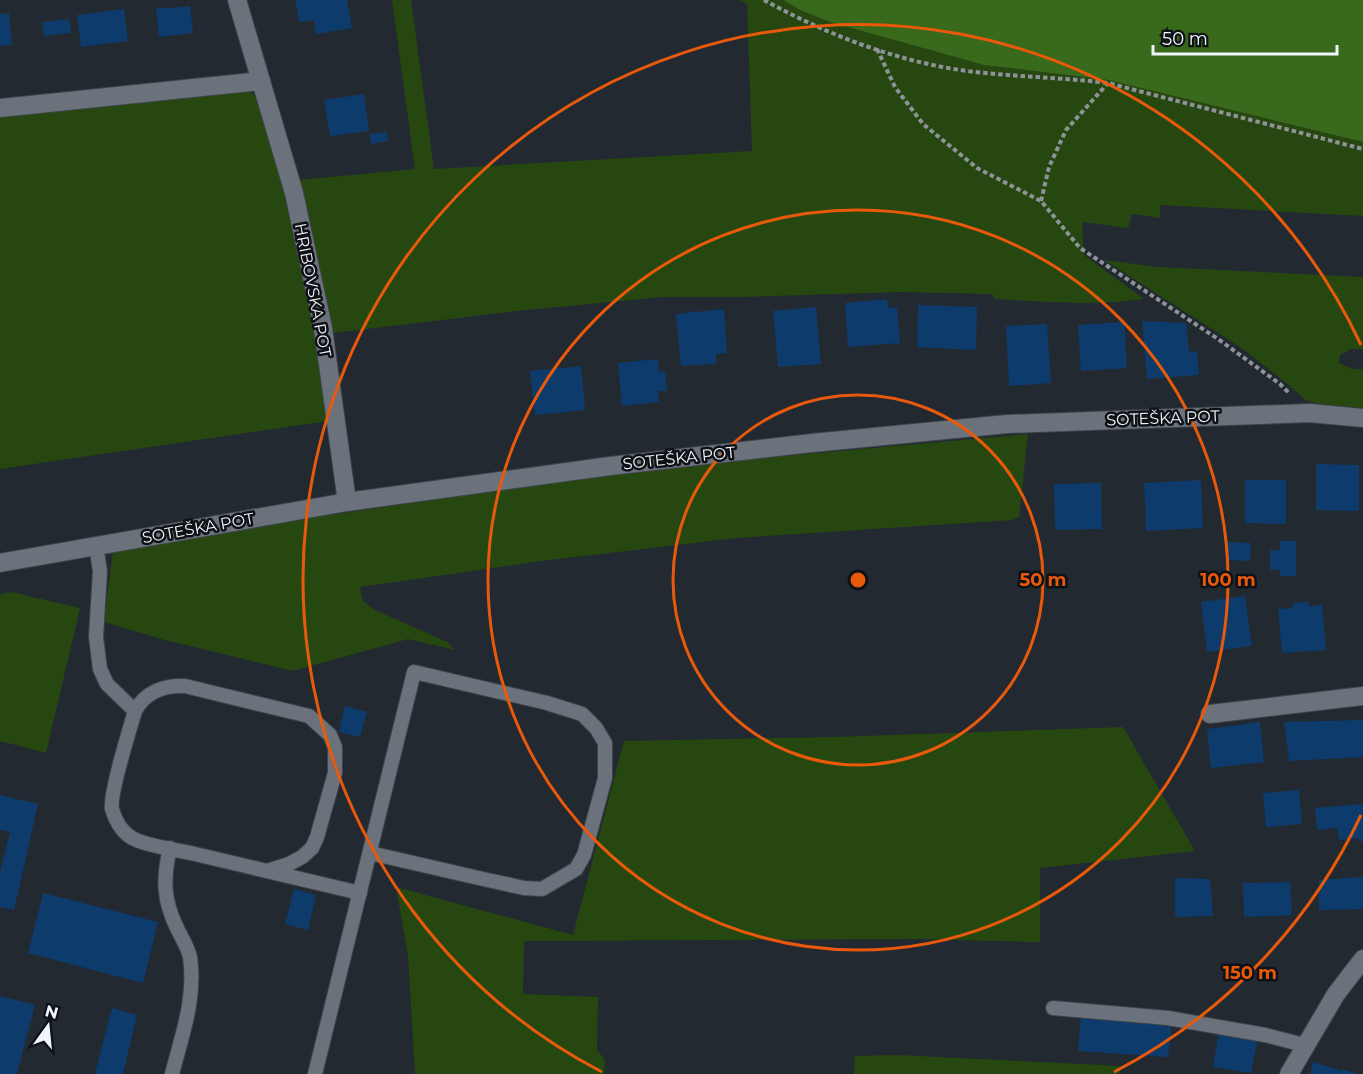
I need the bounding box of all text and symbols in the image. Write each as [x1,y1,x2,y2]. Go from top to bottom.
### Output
scale bar [1153,18,1338,56]
text: 50 m [1162,28,1208,50]
street label: HRIBOVSKA POT [291,221,335,359]
street label: SOTEŠKA POT [1106,406,1221,429]
street label: SOTEŠKA POT [622,443,737,473]
street label: SOTEŠKA POT [141,509,256,547]
text: 50 m [1020,569,1066,591]
text: 100 m [1200,569,1256,591]
centre of rings [848,570,868,590]
text: 150 m [1223,962,1277,984]
north arrow [18,996,78,1056]
text: N [43,1001,60,1023]

